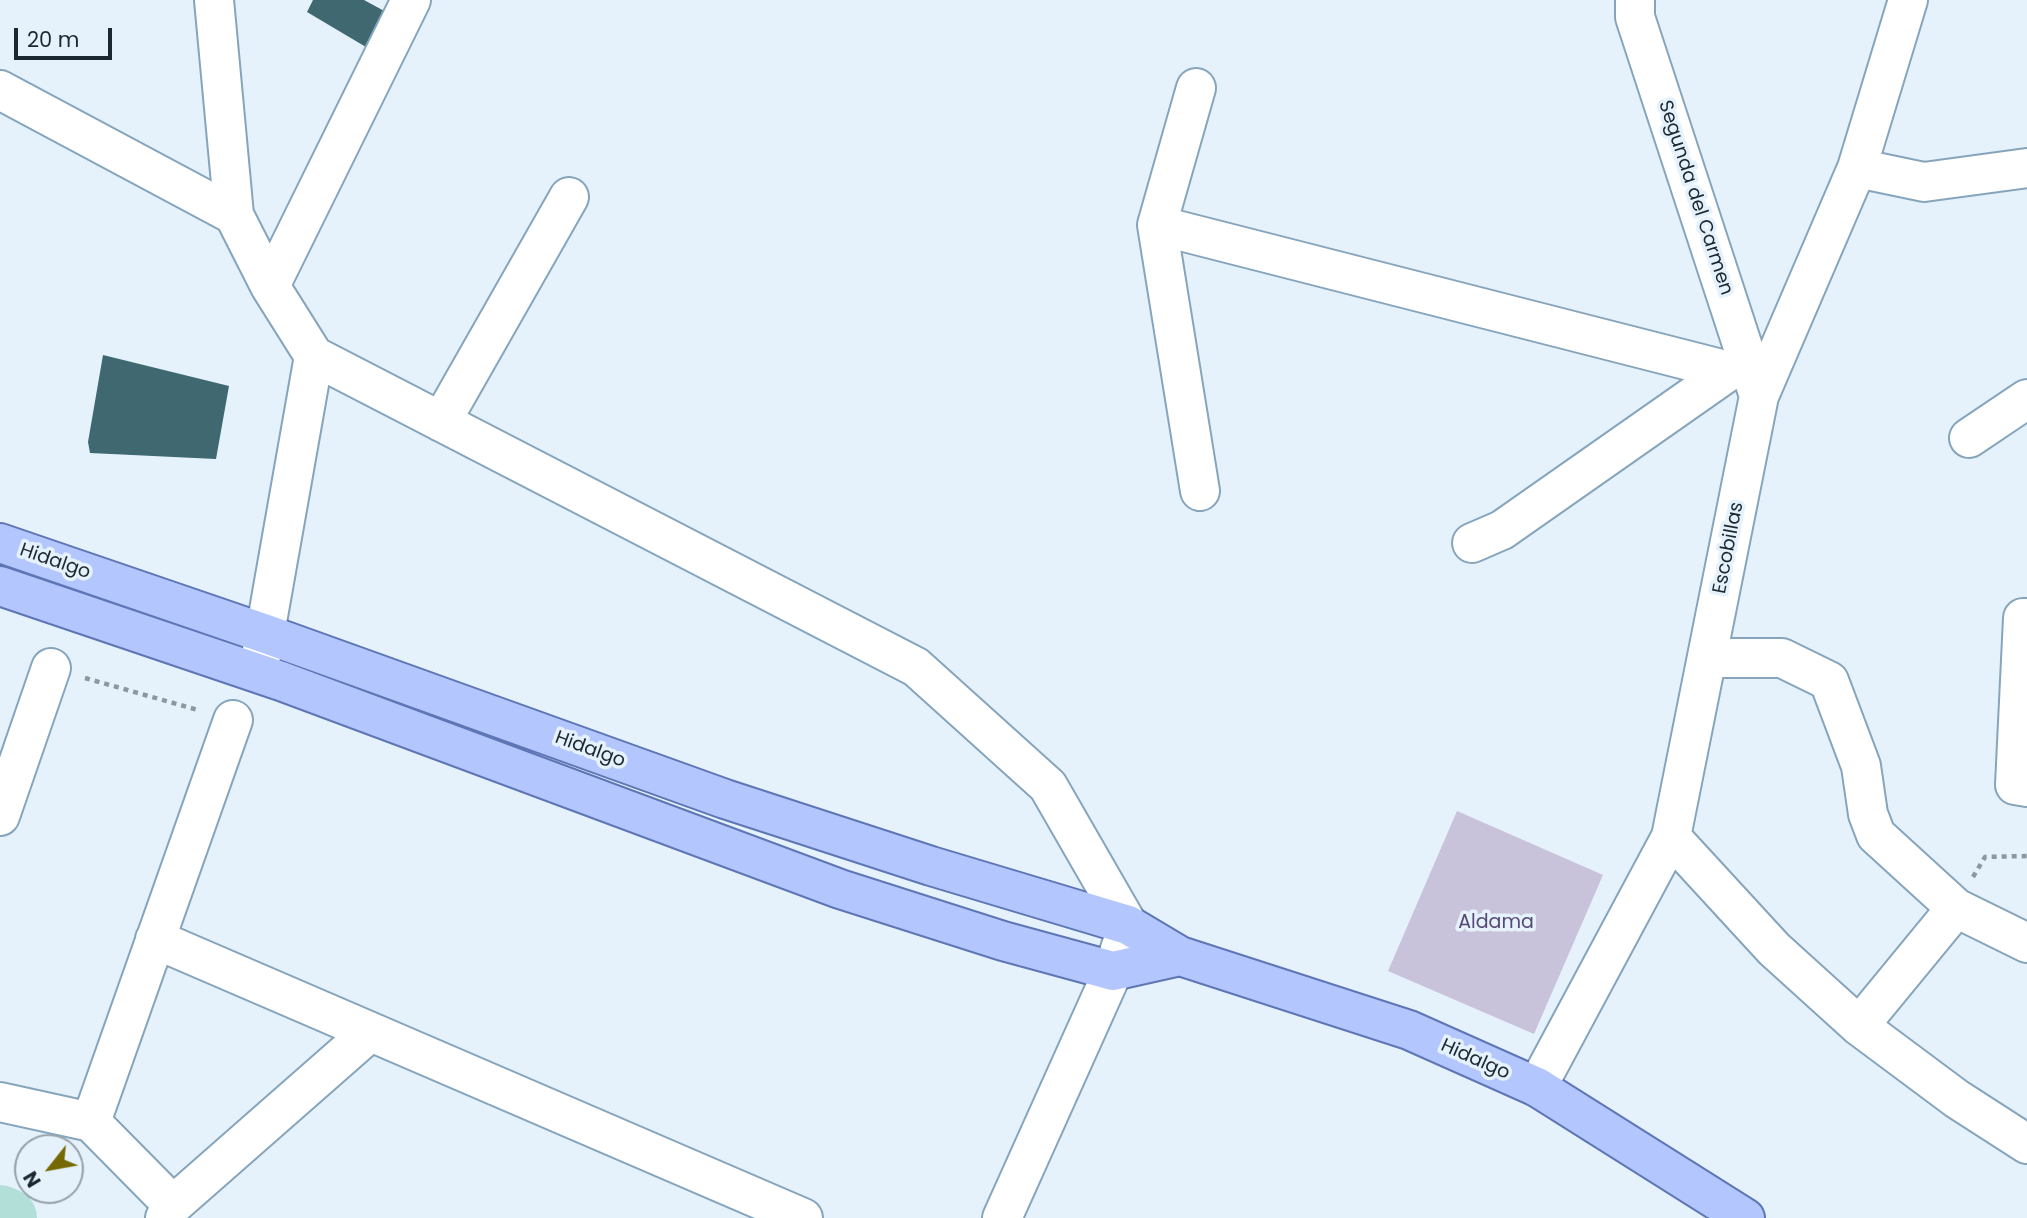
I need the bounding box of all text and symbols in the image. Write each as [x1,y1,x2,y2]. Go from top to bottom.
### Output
scale bar [18,14,116,58]
text: 20 m [27,25,80,54]
street label: Segunda del Carmen [1653,98,1737,298]
street label: Escobillas [1709,500,1749,596]
street label: Hidalgo [17,539,93,585]
street label: Hidalgo [552,727,628,773]
park label: Aldama [1458,912,1534,934]
street label: Hidalgo [1437,1035,1513,1085]
north arrow [14,1134,84,1204]
text: N [17,1166,48,1192]

